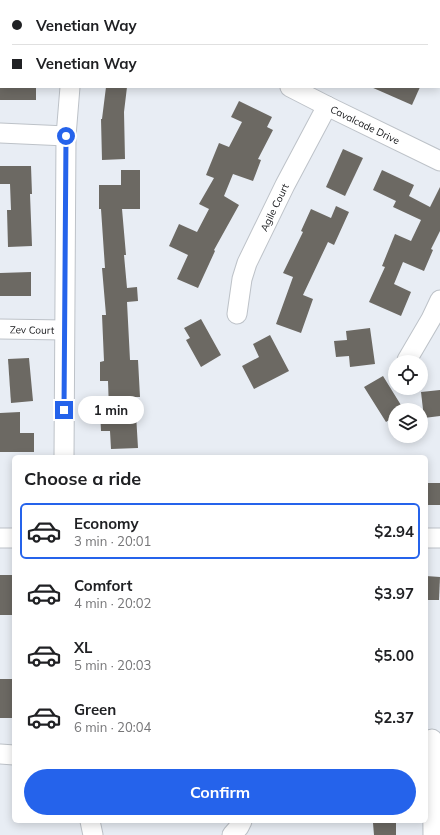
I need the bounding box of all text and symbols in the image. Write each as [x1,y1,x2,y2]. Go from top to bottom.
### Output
text: Venetian Way [36,16,137,35]
text: Venetian Way [36,54,137,73]
street label: Cavalcade Drive [328,103,402,147]
route start [57,127,75,145]
street label: Agile Court [257,181,292,234]
street label: Zev Court [10,323,55,337]
map controls [388,355,428,443]
button: locate [388,355,428,395]
callout: 1 min [78,396,144,424]
route end [55,401,73,419]
text: 1 min [94,402,128,418]
button: layers [388,403,428,443]
text: Choose a ride [24,467,141,490]
icon: car [26,513,62,549]
text: Economy [74,514,139,533]
text: $2.94 [374,522,414,541]
text: 3 min · 20:01 [74,533,151,549]
icon: car [26,575,62,611]
text: Comfort [74,576,132,595]
text: $3.97 [374,584,414,603]
text: 4 min · 20:02 [74,595,151,611]
icon: car [26,637,62,673]
text: XL [74,638,92,657]
text: $5.00 [374,646,414,665]
text: 5 min · 20:03 [74,657,151,673]
icon: car [26,699,62,735]
text: Green [74,700,116,719]
text: $2.37 [374,708,414,727]
text: 6 min · 20:04 [74,719,151,735]
button: Confirm [24,769,416,815]

